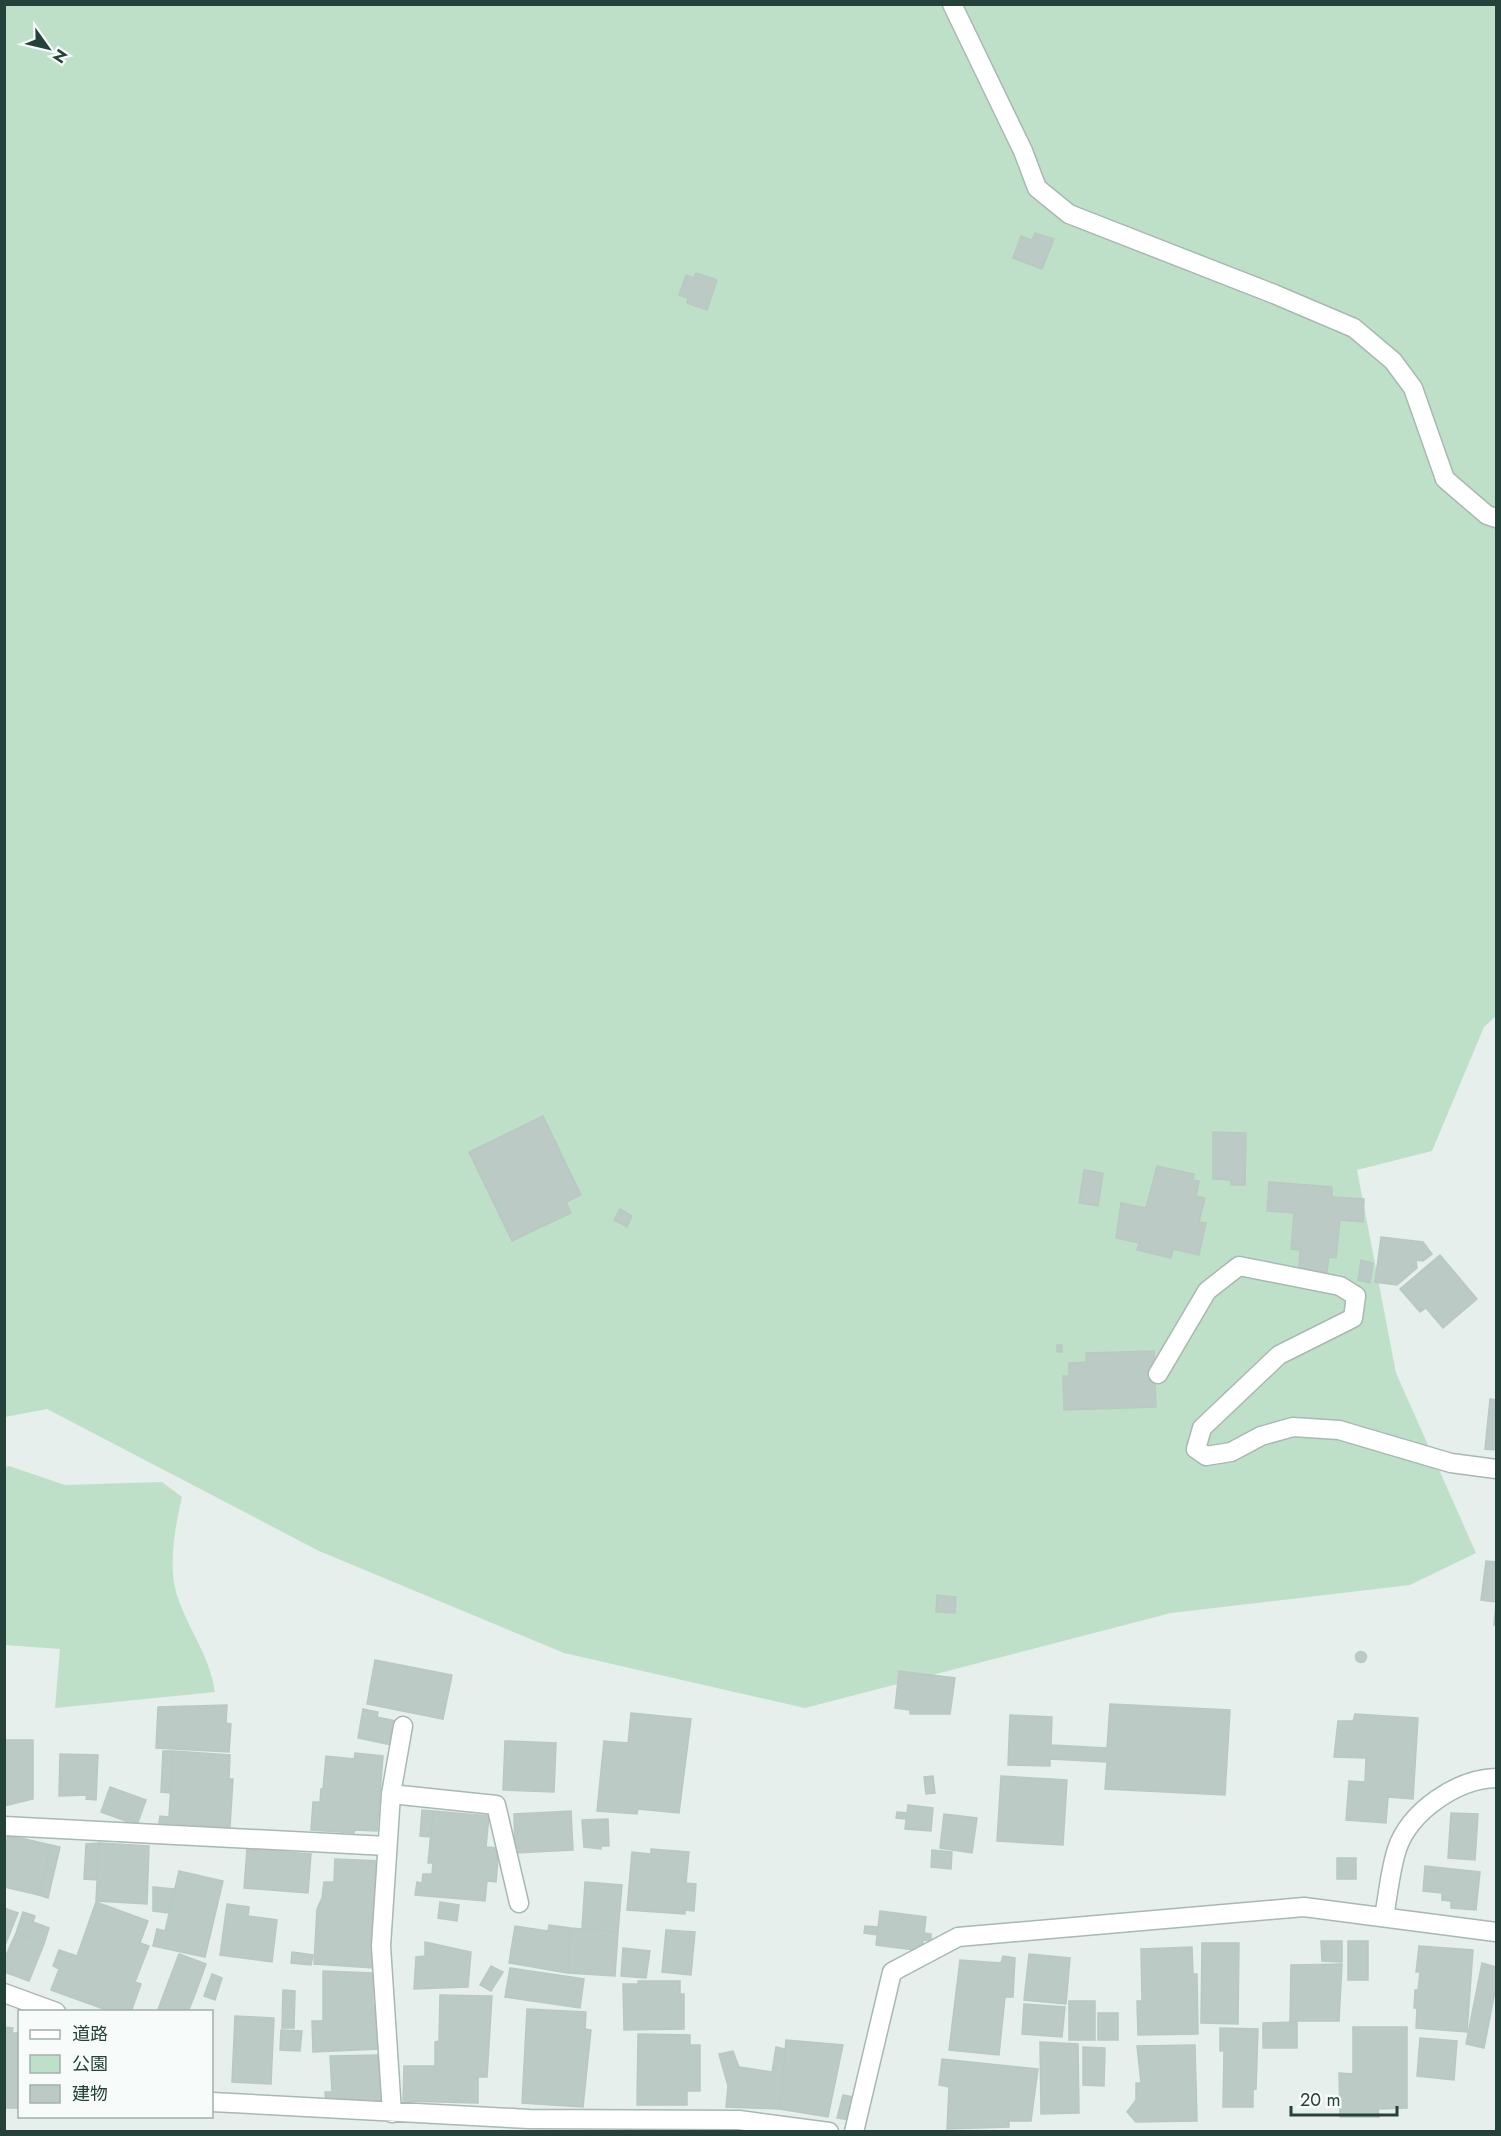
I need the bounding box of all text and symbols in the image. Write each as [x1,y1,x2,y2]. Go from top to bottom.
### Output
north arrow [18,18,78,78]
text: N [47,44,73,68]
legend [18,2010,213,2118]
text: 道路 [72,2021,108,2047]
text: 公園 [72,2051,108,2077]
scale bar [1291,2079,1398,2117]
text: 建物 [72,2081,108,2107]
text: 20 m [1300,2087,1340,2113]

